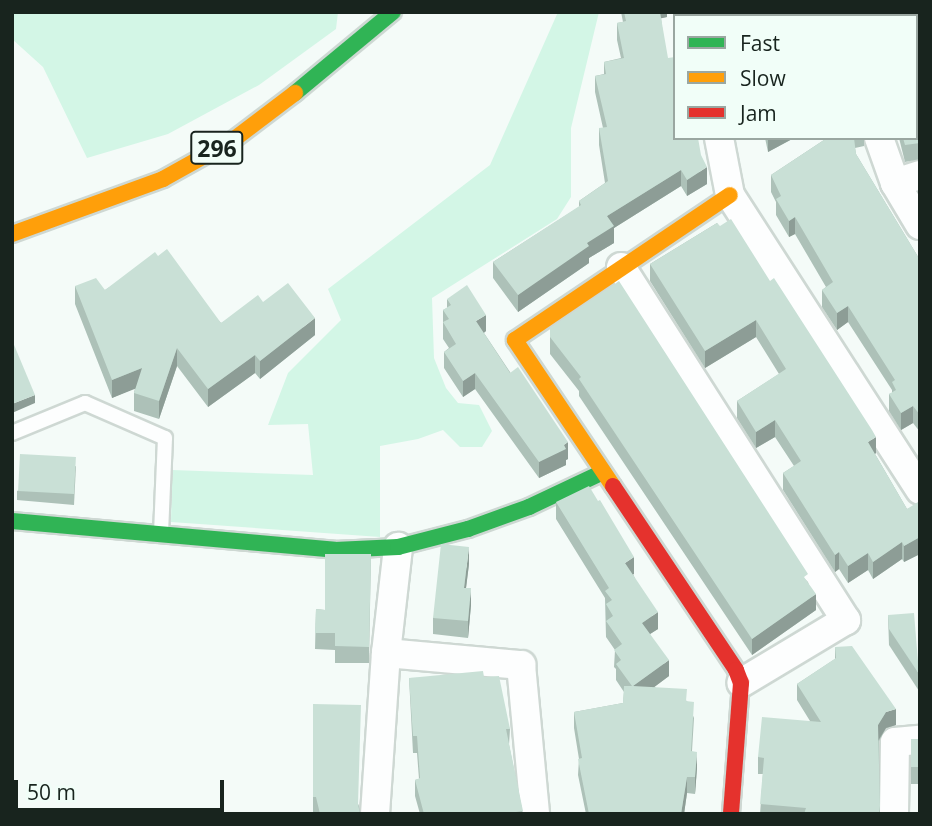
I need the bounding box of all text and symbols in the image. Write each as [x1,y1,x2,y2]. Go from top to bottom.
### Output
legend [673,14,918,140]
text: Fast [740,29,780,57]
text: Slow [740,64,786,92]
text: Jam [740,99,777,127]
road number: 296 [189,128,245,168]
scale bar [18,766,228,810]
text: 50 m [27,778,76,806]

